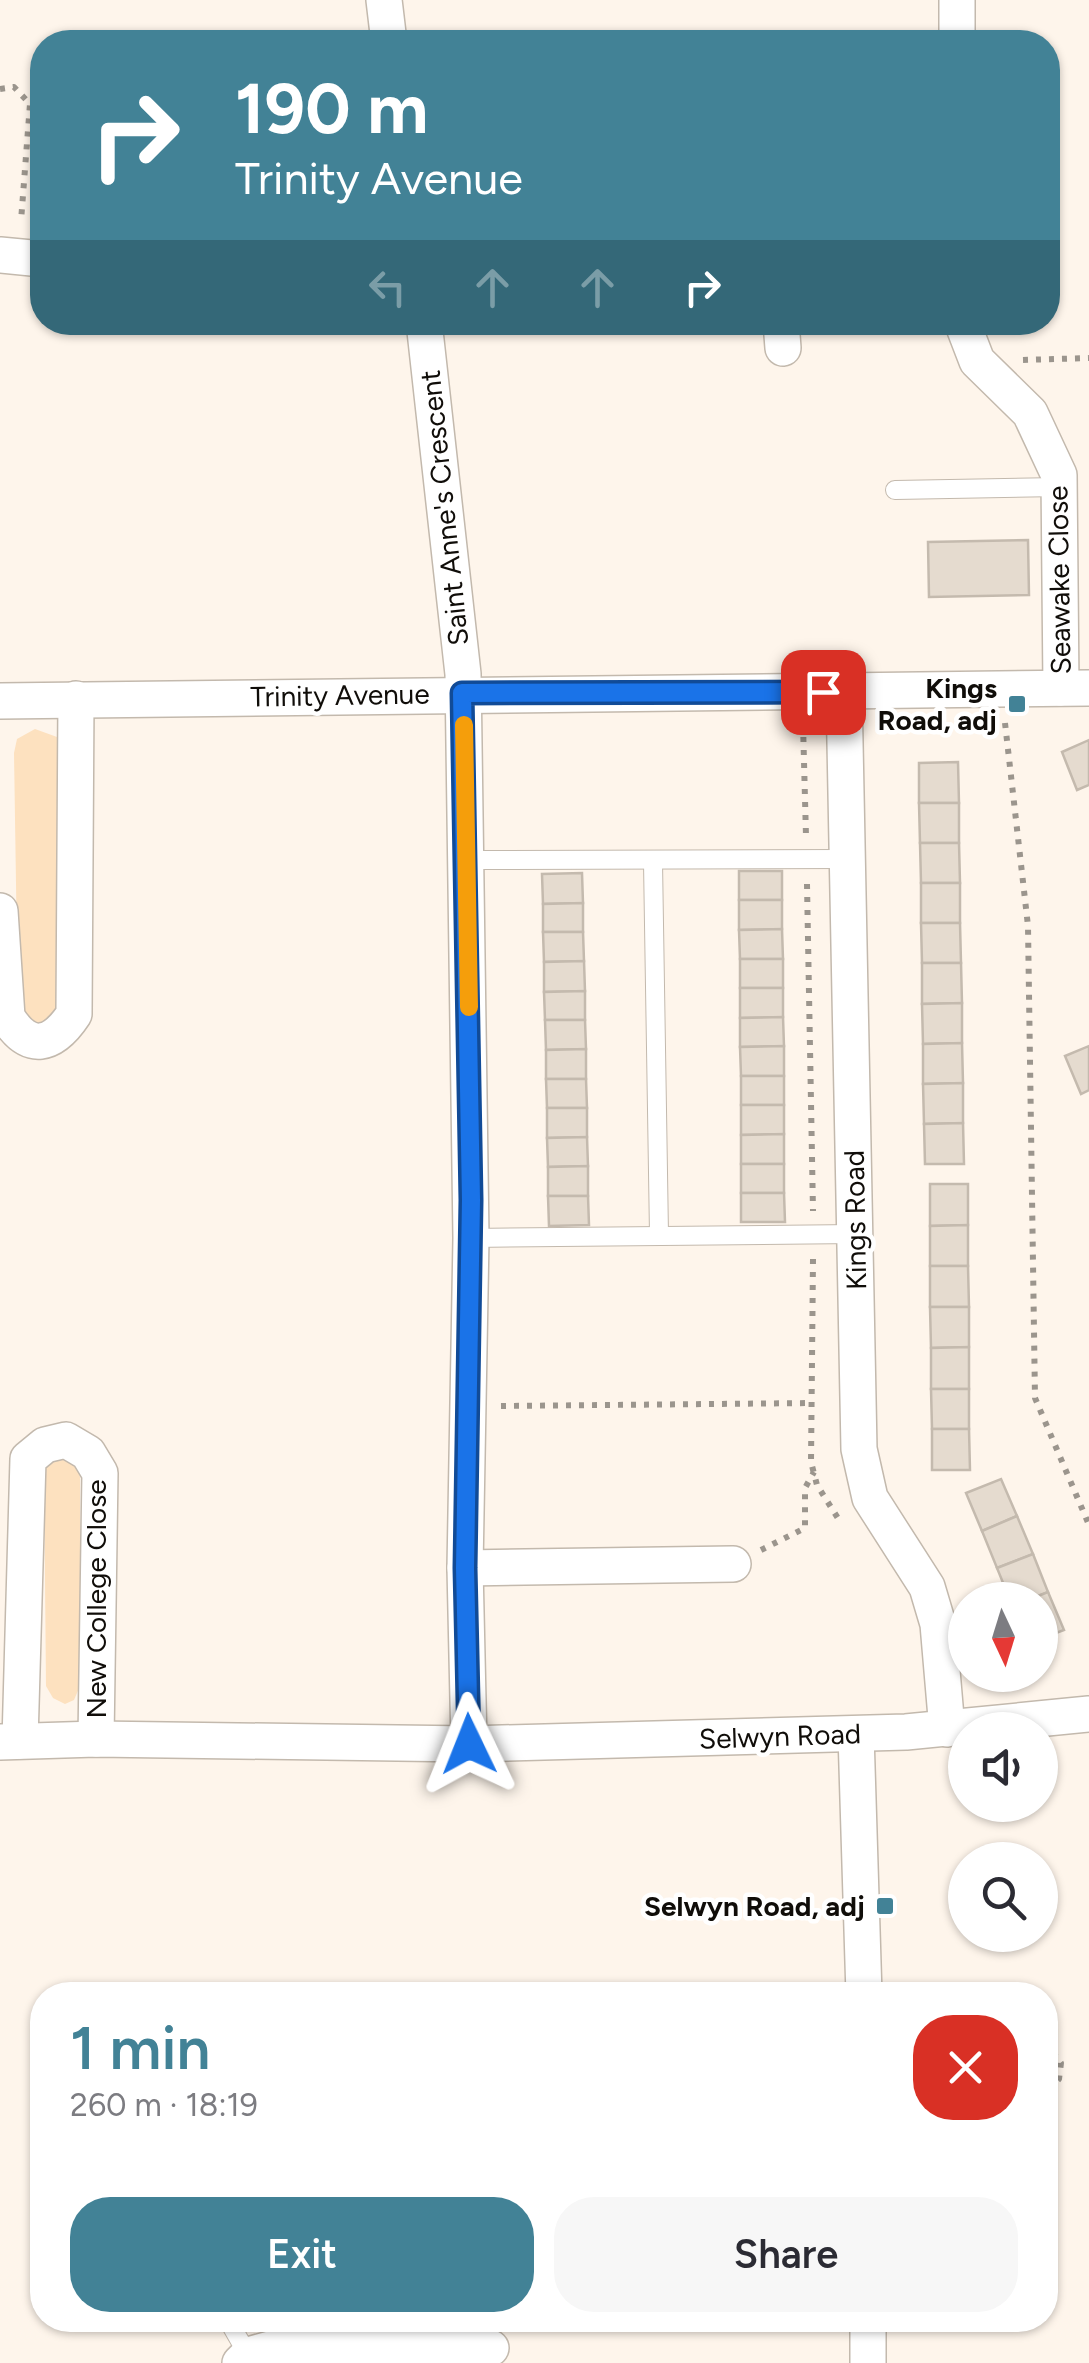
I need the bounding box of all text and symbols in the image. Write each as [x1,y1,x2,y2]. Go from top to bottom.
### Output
text: 190 m [235,66,428,151]
icon: right [70,70,200,200]
text: Trinity Avenue [235,151,523,205]
icon: left [360,260,415,315]
icon: ahead [465,260,520,315]
icon: ahead [570,260,625,315]
icon: right [675,260,730,315]
street label: Saint Anne's Crescent [413,369,475,647]
street label: Seawake Close [1040,485,1078,675]
pin [781,650,866,735]
icon: arrive [796,665,851,720]
place label: Kings Road, adj [877,671,997,737]
street label: Trinity Avenue [250,676,430,714]
marker: Kings Road, adj [1006,693,1028,715]
street label: Kings Road [837,1150,873,1290]
street label: New College Close [79,1479,113,1719]
north arrow [948,1582,1058,1692]
map controls [948,1582,1058,1952]
position arrow [417,1692,521,1796]
button: sound [948,1712,1058,1822]
street label: Selwyn Road [698,1716,862,1756]
button: search [948,1842,1058,1952]
place label: Selwyn Road, adj [644,1889,865,1923]
marker: Selwyn Road, adj [874,1895,896,1917]
text: 1 min [70,2012,210,2084]
button: close [913,2015,1018,2120]
text: 260 m · 18:19 [70,2086,258,2124]
button: Exit [70,2197,534,2312]
button: Share [554,2197,1018,2312]

